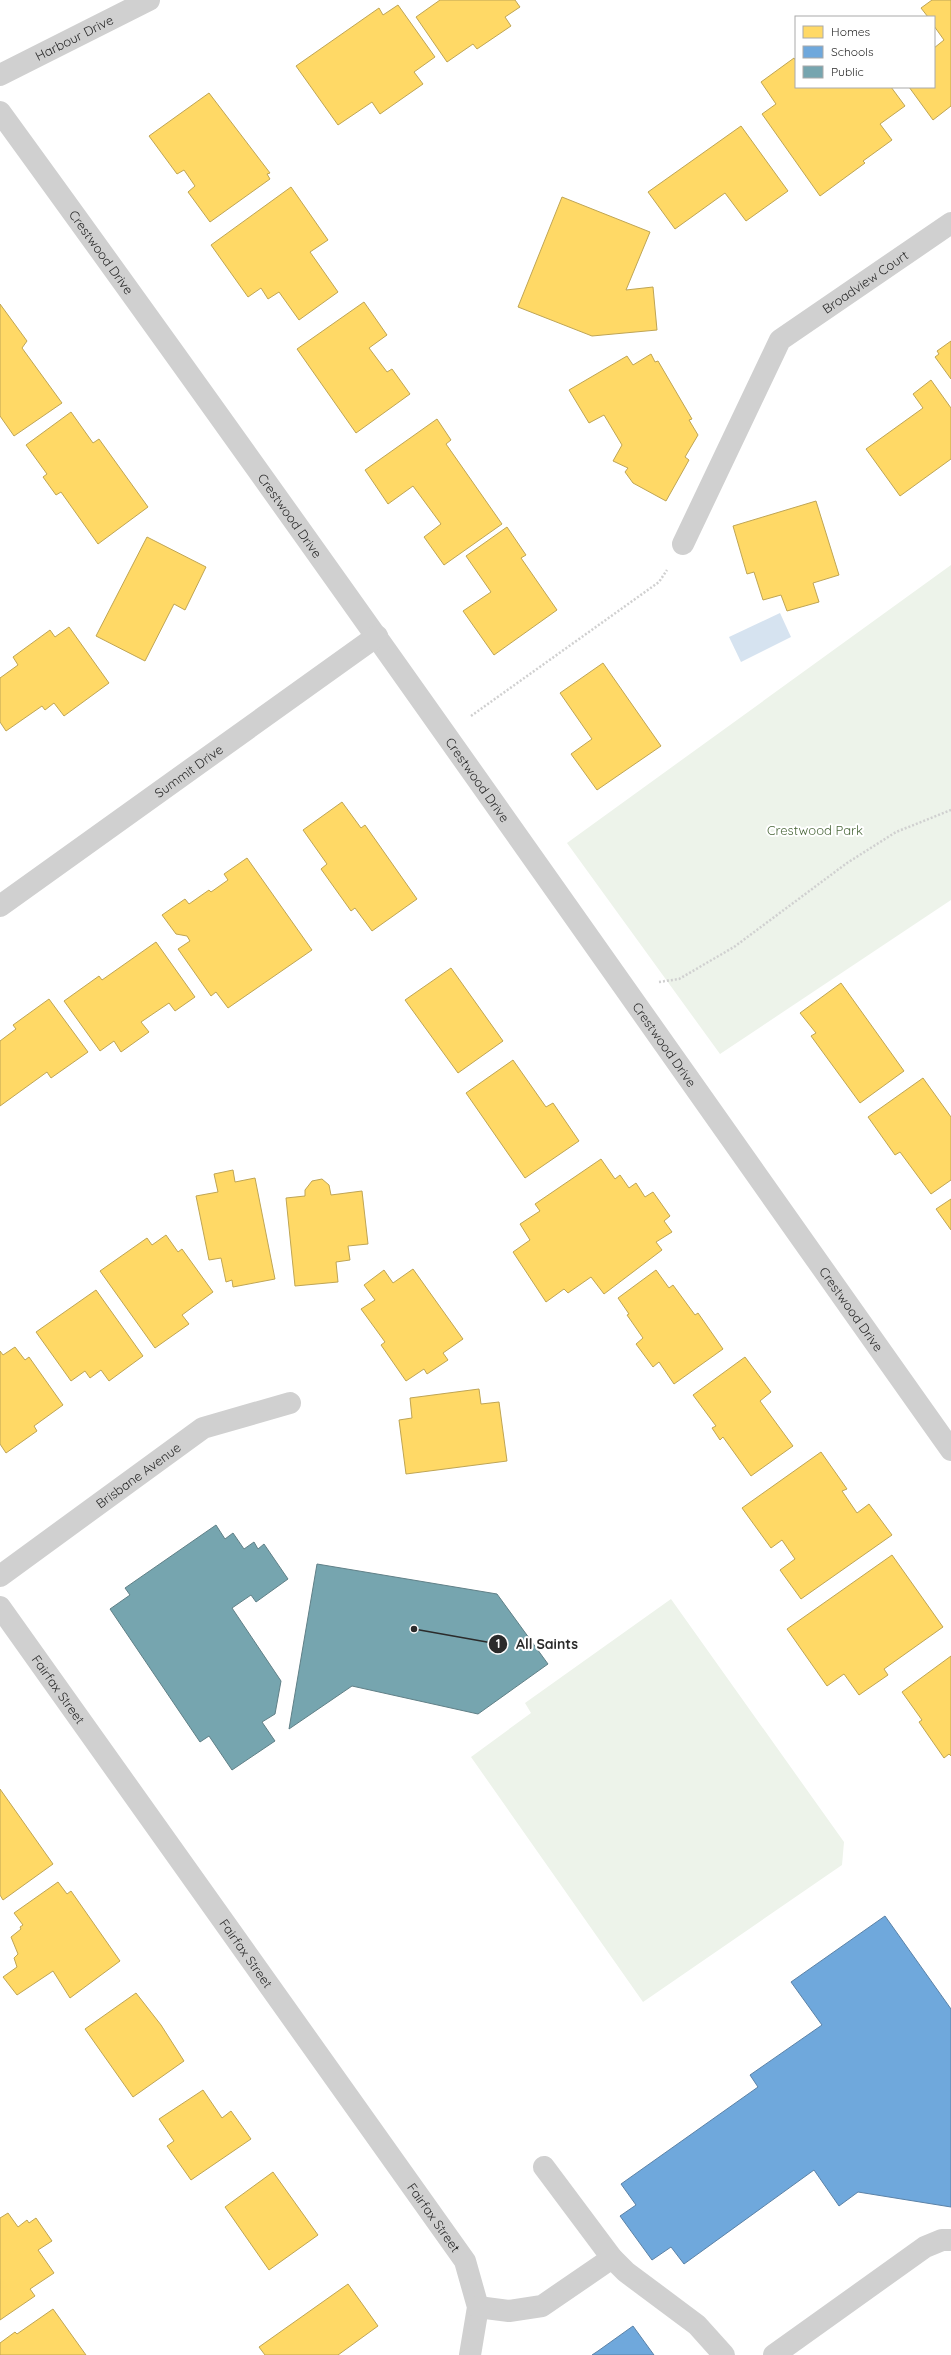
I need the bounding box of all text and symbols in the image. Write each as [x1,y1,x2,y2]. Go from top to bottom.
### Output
street label: Harbour Drive [32,11,116,64]
legend [795,16,935,88]
text: Homes [831,24,871,39]
text: Schools [831,44,874,59]
text: Public [831,64,864,79]
street label: Crestwood Drive [66,207,137,297]
street label: Broadview Court [819,247,911,317]
street label: Crestwood Drive [255,470,326,561]
street label: Crestwood Drive [442,734,513,825]
street label: Summit Drive [151,741,226,801]
park label: Crestwood Park [767,822,863,838]
street label: Crestwood Drive [629,999,700,1090]
street label: Crestwood Drive [816,1264,887,1355]
street label: Brisbane Avenue [93,1439,184,1512]
callout: All Saints [488,1631,586,1657]
text: All Saints [516,1635,578,1653]
text: 1 [496,1636,500,1651]
street label: Fairfax Street [29,1652,88,1727]
street label: Fairfax Street [216,1916,276,1991]
street label: Fairfax Street [404,2180,464,2255]

